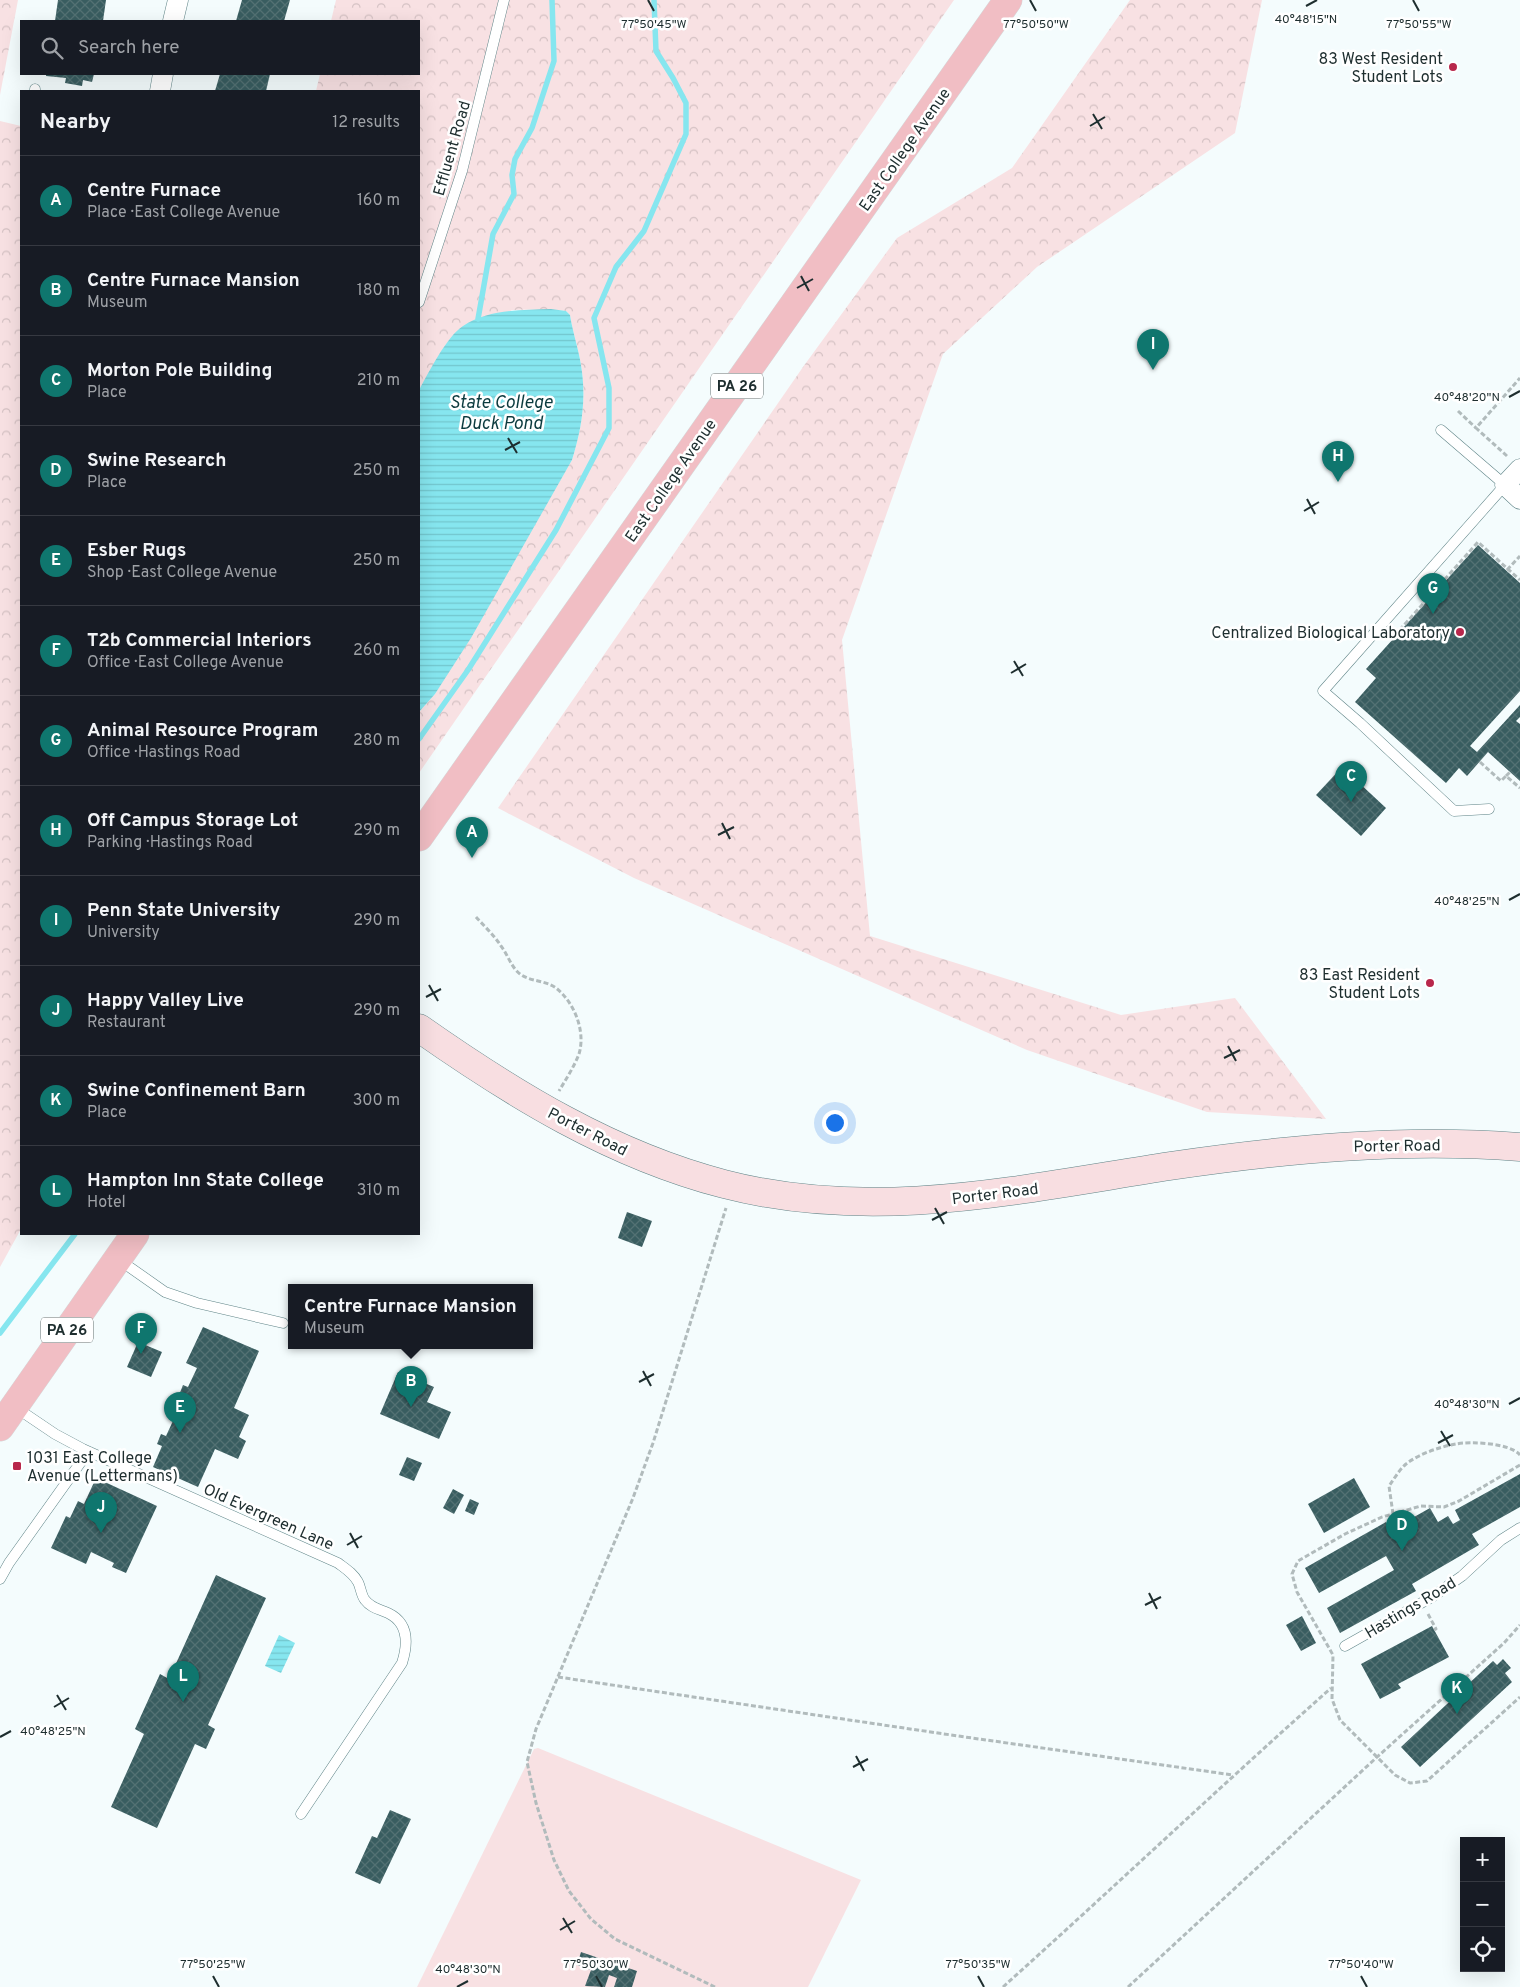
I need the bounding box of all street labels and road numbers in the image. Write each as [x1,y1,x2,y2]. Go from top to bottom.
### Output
street label: East College Avenue [856,85,956,216]
street label: Effluent Road [430,99,476,198]
road number: PA 26 [711,374,763,398]
street label: East College Avenue [622,416,722,547]
street label: Porter Road [544,1104,630,1161]
street label: Porter Road [1353,1136,1441,1158]
street label: Porter Road [951,1180,1040,1210]
road number: PA 26 [41,1318,93,1342]
street label: Old Evergreen Lane [200,1480,337,1556]
street label: Hastings Road [1362,1574,1460,1644]

